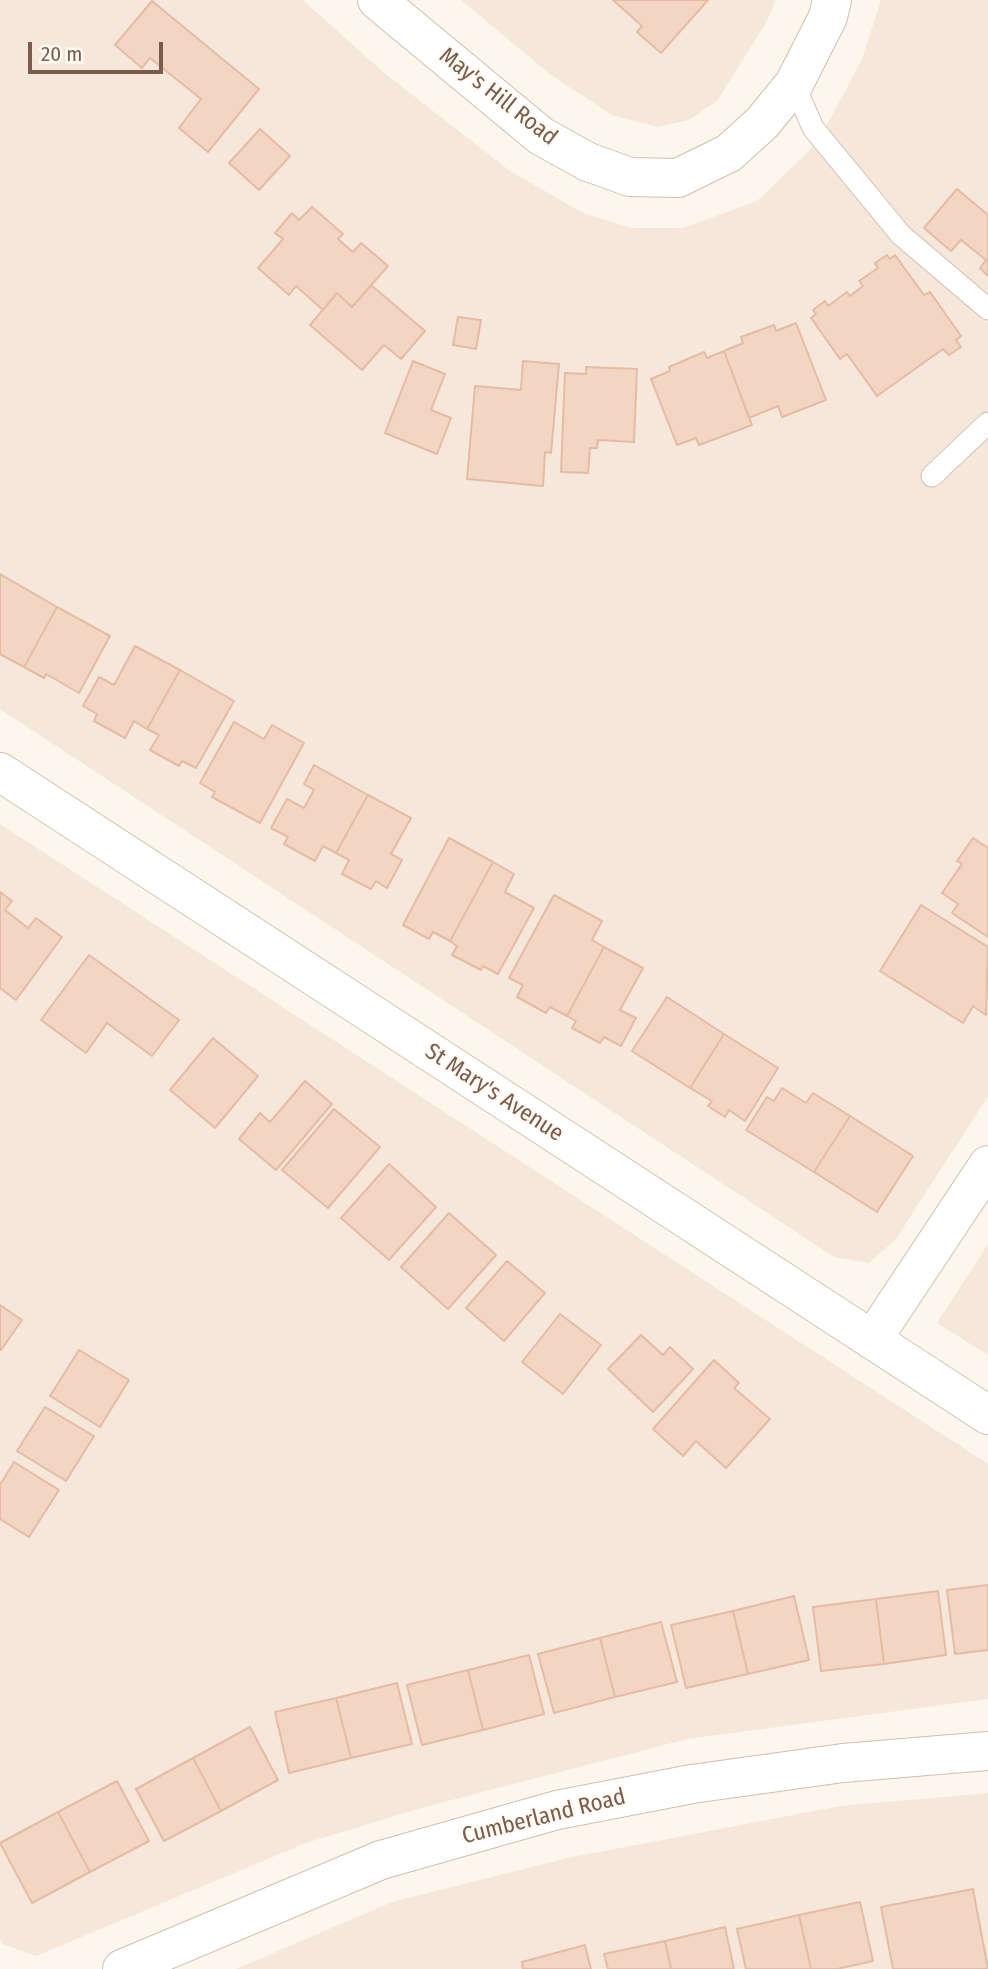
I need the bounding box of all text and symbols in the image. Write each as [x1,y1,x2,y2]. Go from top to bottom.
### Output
scale bar [32,28,166,72]
text: 20 m [41,41,82,67]
street label: May's Hill Road [433,42,563,152]
street label: St Mary's Avenue [420,1038,568,1148]
street label: Cumberland Road [459,1783,629,1851]

